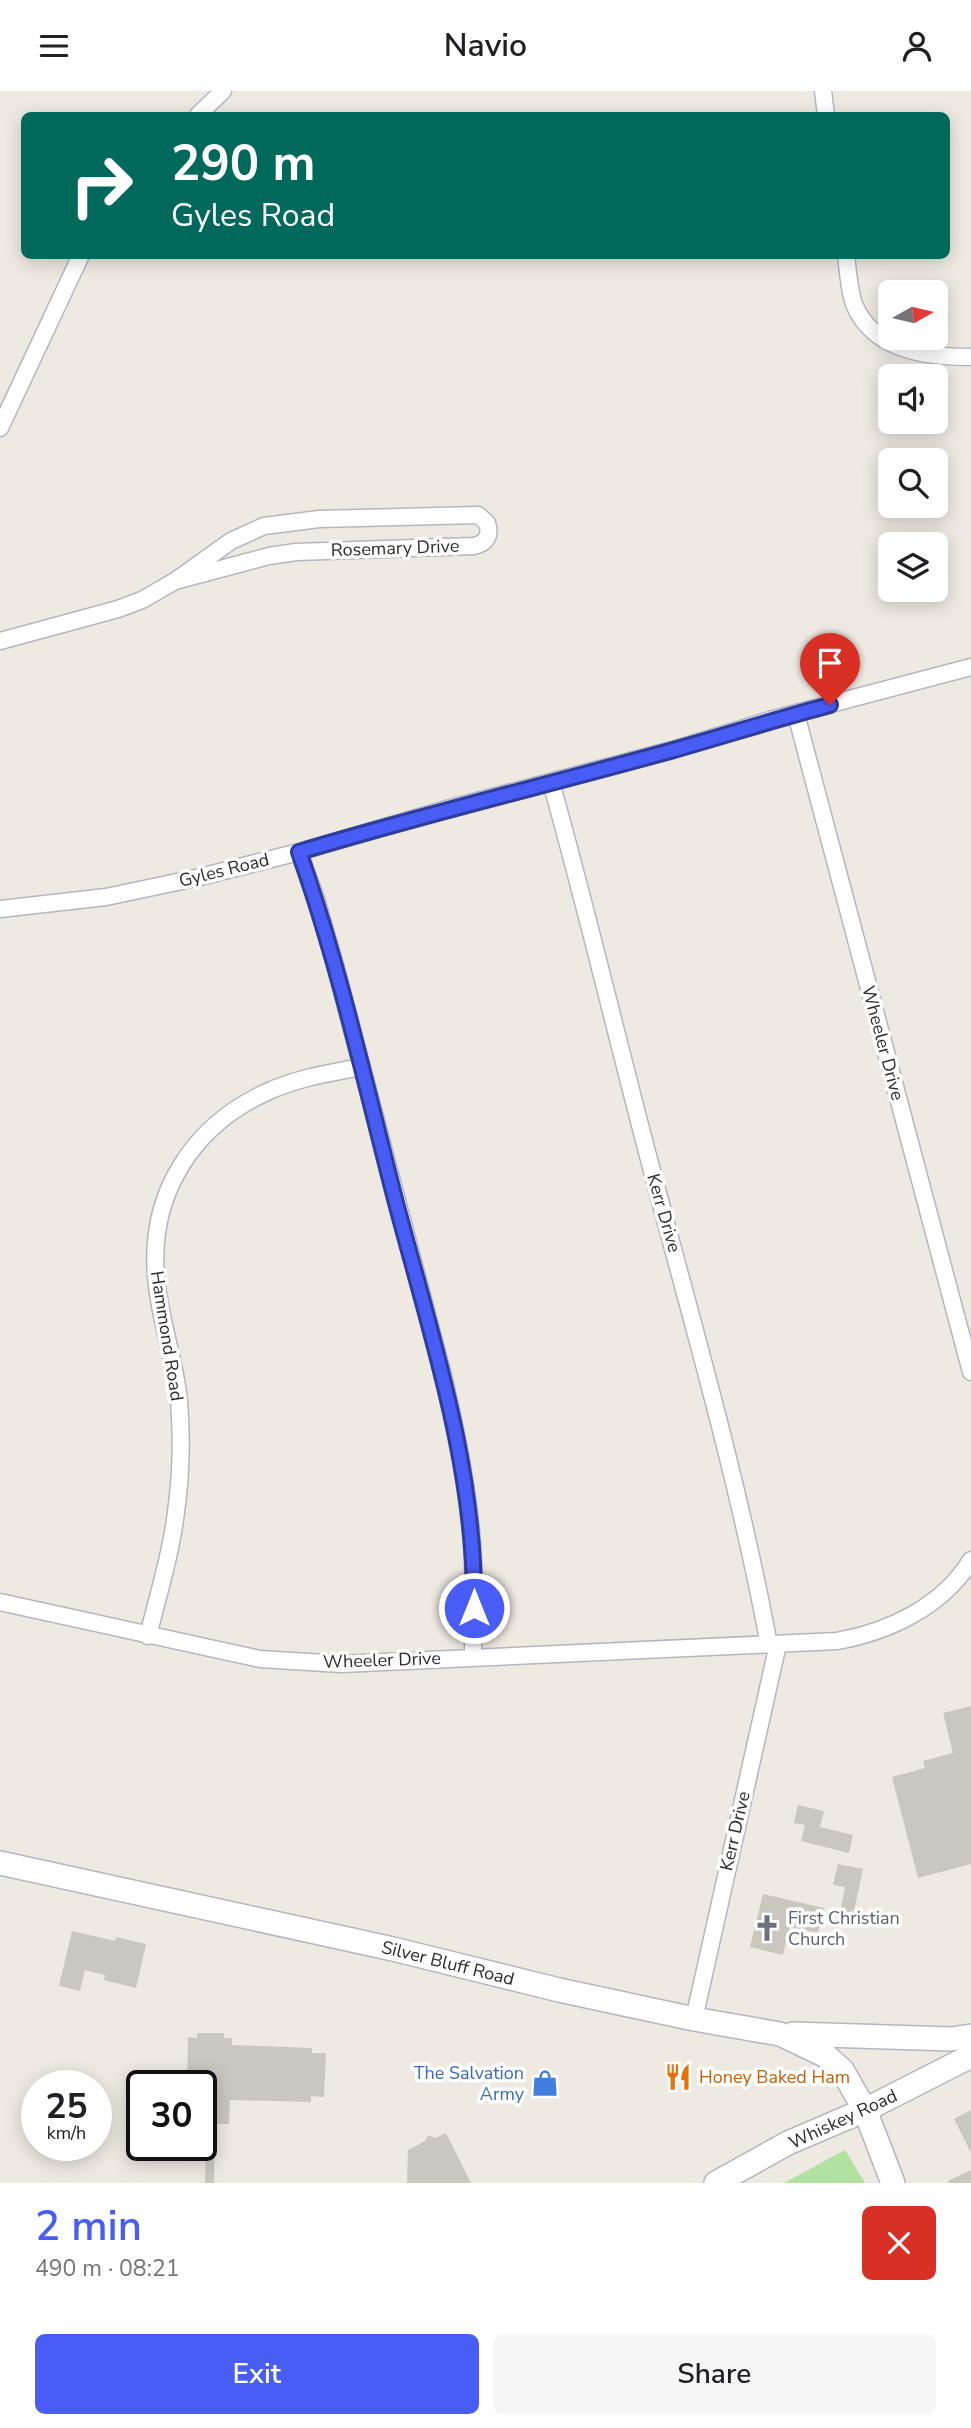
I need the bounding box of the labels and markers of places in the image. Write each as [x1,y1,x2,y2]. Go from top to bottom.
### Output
pin [800,633,860,705]
place label: First Christian Church [788,1906,900,1951]
church icon: First Christian Church [752,1913,782,1943]
place label: The Salvation Army [414,2061,525,2106]
restaurant icon: Honey Baked Ham [663,2062,693,2092]
place label: Honey Baked Ham [699,2065,850,2089]
shop icon: The Salvation Army [530,2068,560,2098]

